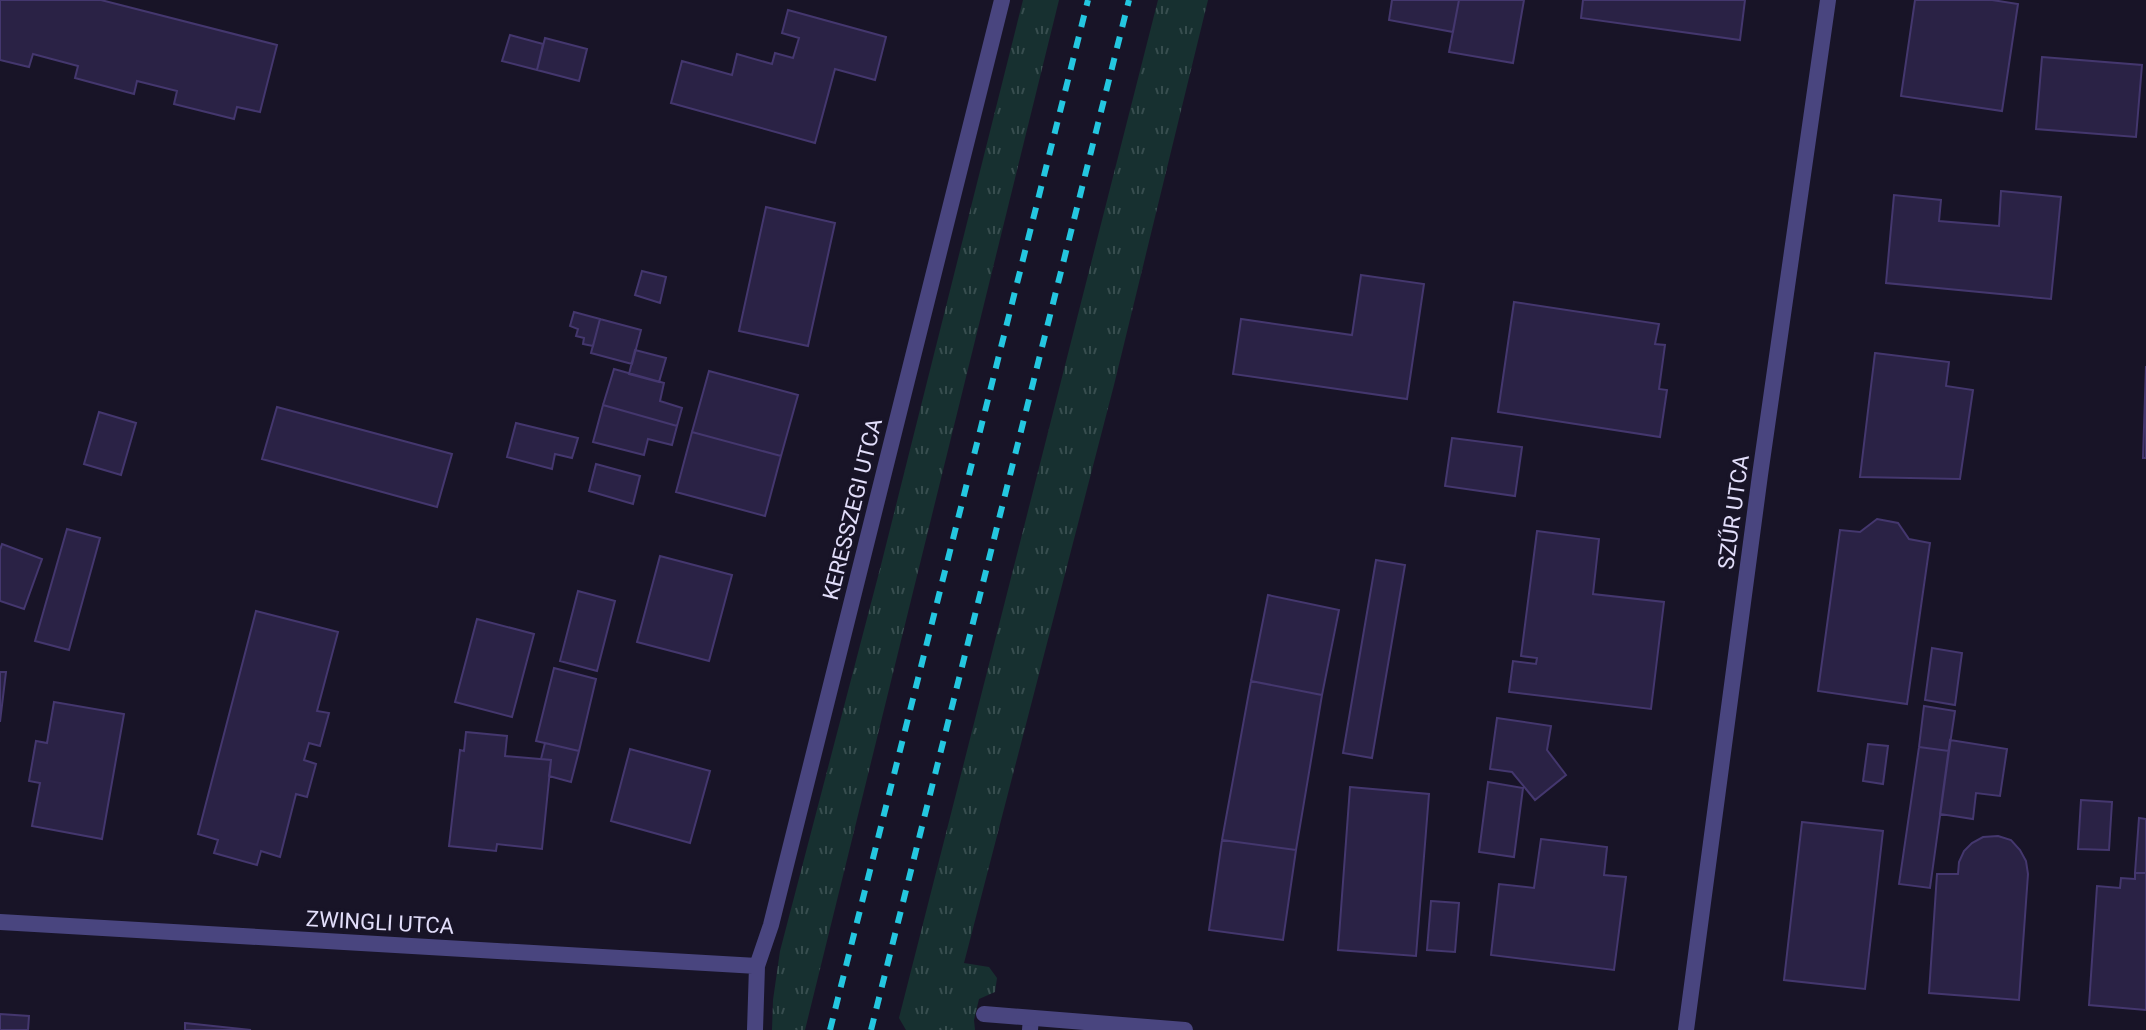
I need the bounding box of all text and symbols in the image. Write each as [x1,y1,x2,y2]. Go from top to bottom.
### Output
street label: KERESSZEGI UTCA [818,415,887,603]
street label: SZŰR UTCA [1712,452,1754,571]
street label: ZWINGLI UTCA [305,906,455,939]

